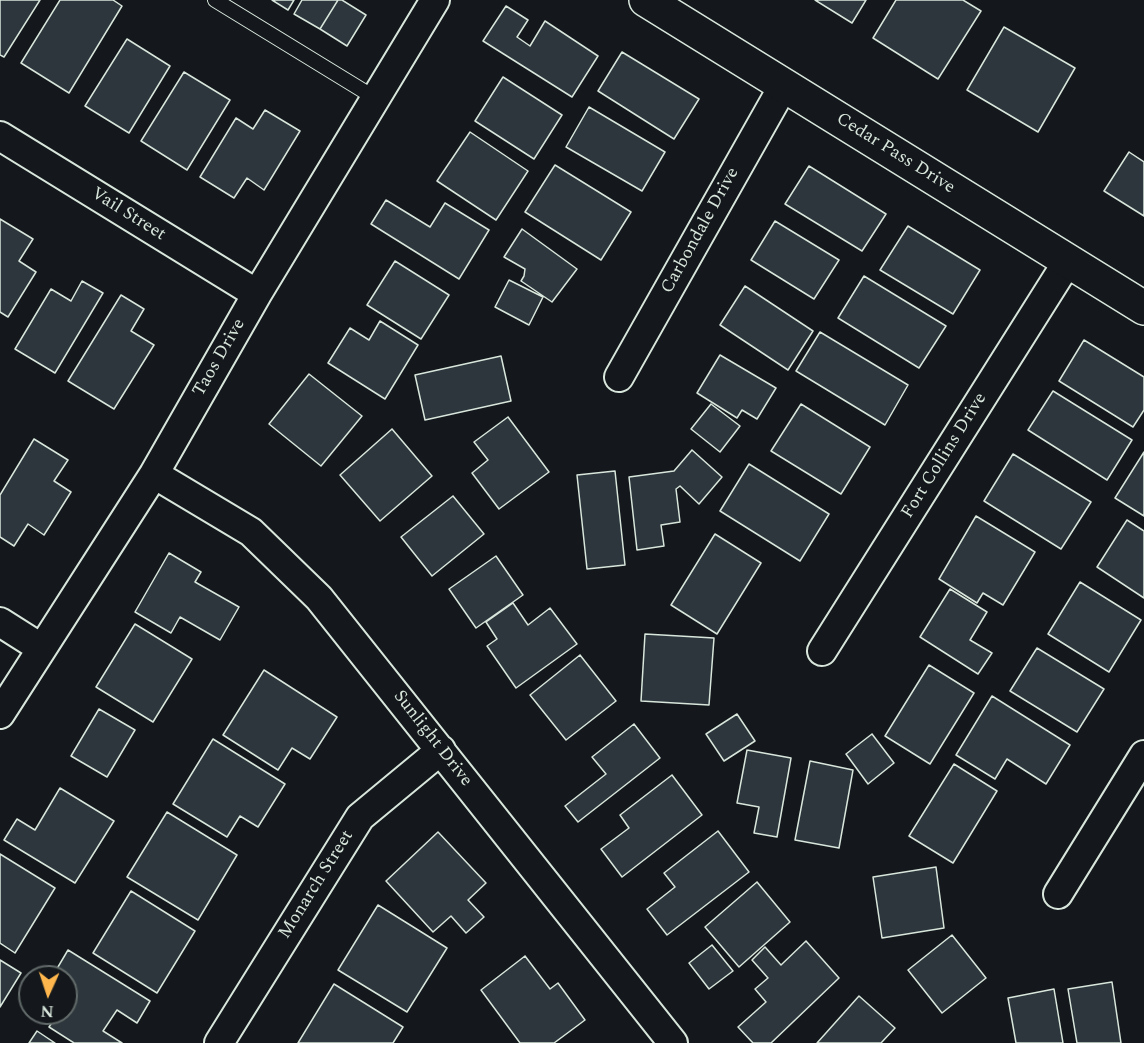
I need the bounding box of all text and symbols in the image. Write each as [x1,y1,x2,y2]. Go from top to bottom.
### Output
street label: Cedar Pass Drive [832,109,958,199]
street label: Carbondale Drive [657,164,745,298]
street label: Vail Street [87,184,169,246]
street label: Taos Drive [189,315,251,401]
street label: Fort Collins Drive [898,389,992,523]
street label: Sunlight Drive [388,687,476,791]
street label: Monarch Street [275,827,359,943]
north arrow [18,965,78,1025]
text: N [40,999,54,1023]

